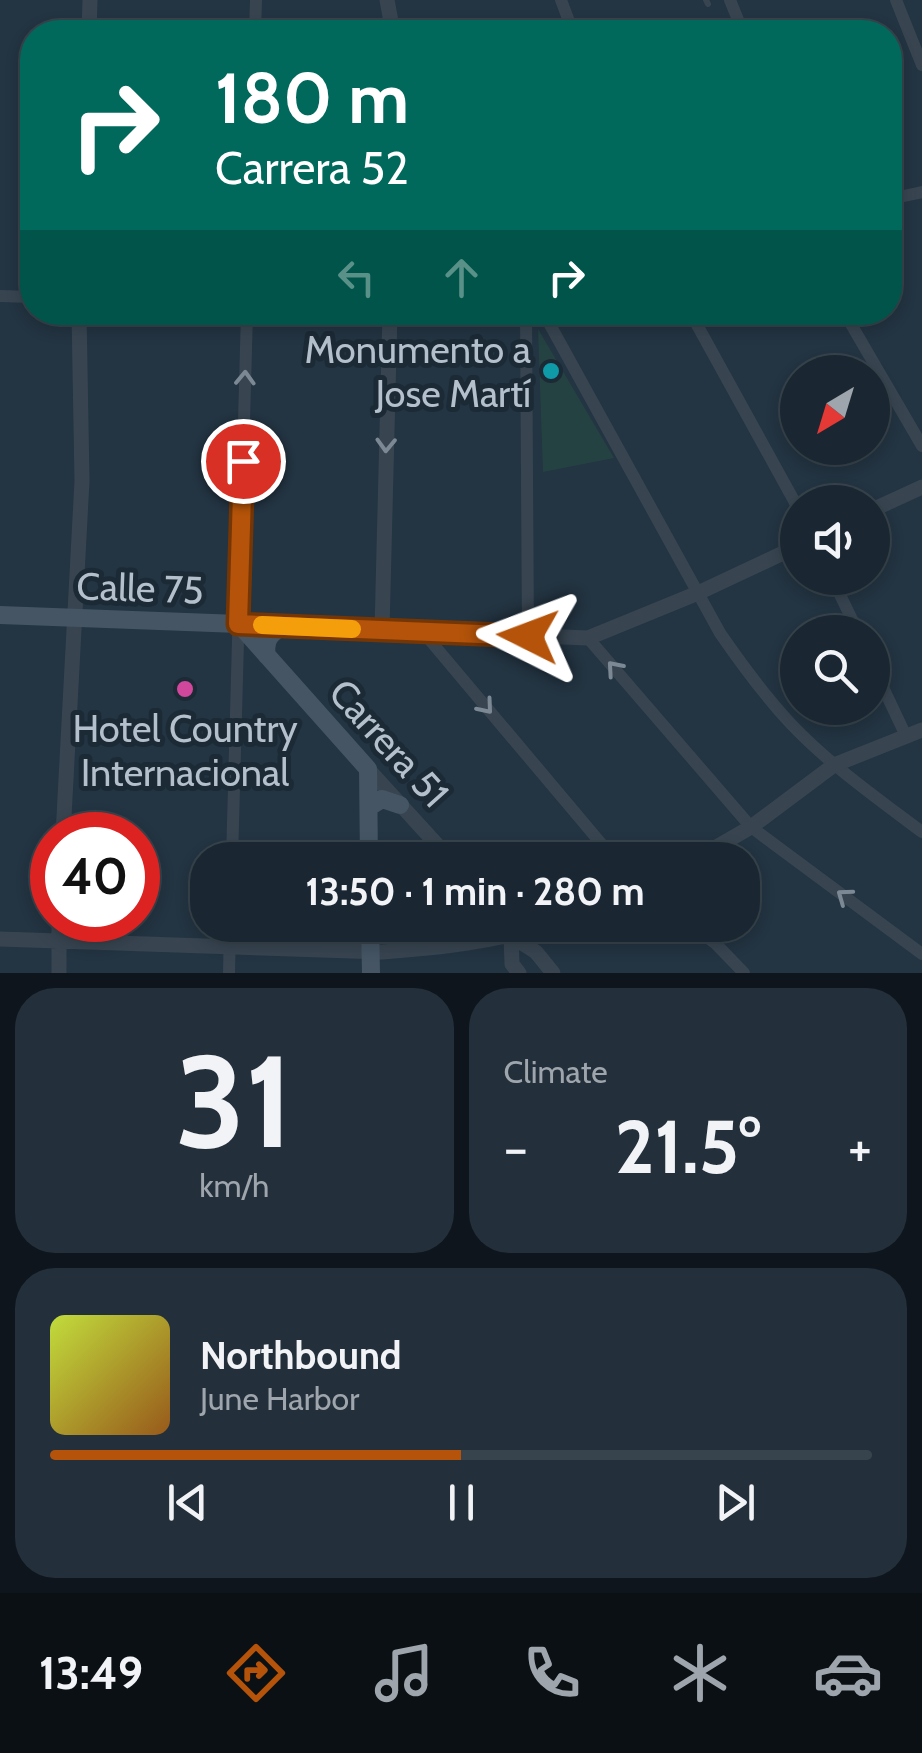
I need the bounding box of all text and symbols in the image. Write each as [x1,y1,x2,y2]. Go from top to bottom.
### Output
text: 180 m [215,55,409,141]
icon: right [50,60,180,190]
text: Carrera 52 [215,141,409,195]
icon: left [329,250,384,305]
icon: ahead [434,250,489,305]
icon: right [539,250,594,305]
place label: Monumento a Jose Martí [304,326,531,417]
north arrow [780,355,890,465]
map controls [780,355,890,725]
marker: Monumento a Jose Martí [540,360,562,382]
one-way arrow [235,369,256,385]
pin [201,419,286,504]
icon: arrive [216,434,271,489]
one-way arrow [376,437,397,453]
button: sound [780,485,890,595]
street label: Calle 75 [76,562,204,614]
position arrow [476,584,580,688]
button: search [780,615,890,725]
one-way arrow [608,661,626,680]
street label: Carrera 51 [319,669,459,817]
marker: Hotel Country Internacional [174,678,196,700]
one-way arrow [474,695,492,713]
place label: Hotel Country Internacional [72,705,298,796]
speed limit sign: 40 [30,812,160,942]
text: 13:50 · 1 min · 280 m [305,868,645,915]
one-way arrow [837,890,855,907]
text: 31 [175,1022,293,1180]
text: Climate [504,1052,608,1091]
text: 21.5° [615,1101,761,1192]
text: − [504,1114,528,1181]
text: + [848,1114,872,1181]
text: km/h [199,1166,269,1205]
text: Northbound [200,1332,402,1379]
text: June Harbor [200,1379,359,1418]
icon: previous [160,1475,215,1530]
icon: pause [434,1475,489,1530]
icon: next [708,1475,763,1530]
icon: directions [221,1638,291,1708]
icon: music [369,1638,439,1708]
icon: phone [517,1638,587,1708]
icon: climate [665,1638,735,1708]
icon: car [813,1638,883,1708]
text: 13:49 [39,1646,143,1700]

